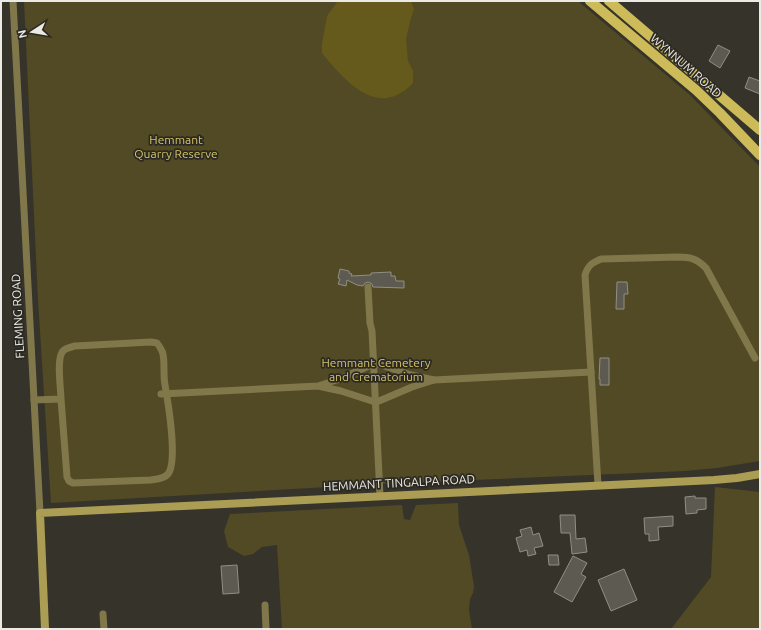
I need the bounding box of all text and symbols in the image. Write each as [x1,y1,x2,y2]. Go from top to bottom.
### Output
north arrow [12,12,52,52]
text: N [15,29,29,39]
street label: WYNNUM ROAD [648,31,724,100]
park label: Hemmant Quarry Reserve [134,133,218,160]
street label: FLEMING ROAD [9,273,26,359]
park label: Hemmant Cemetery and Crematorium [321,356,431,383]
street label: HEMMANT TINGALPA ROAD [323,472,475,493]

